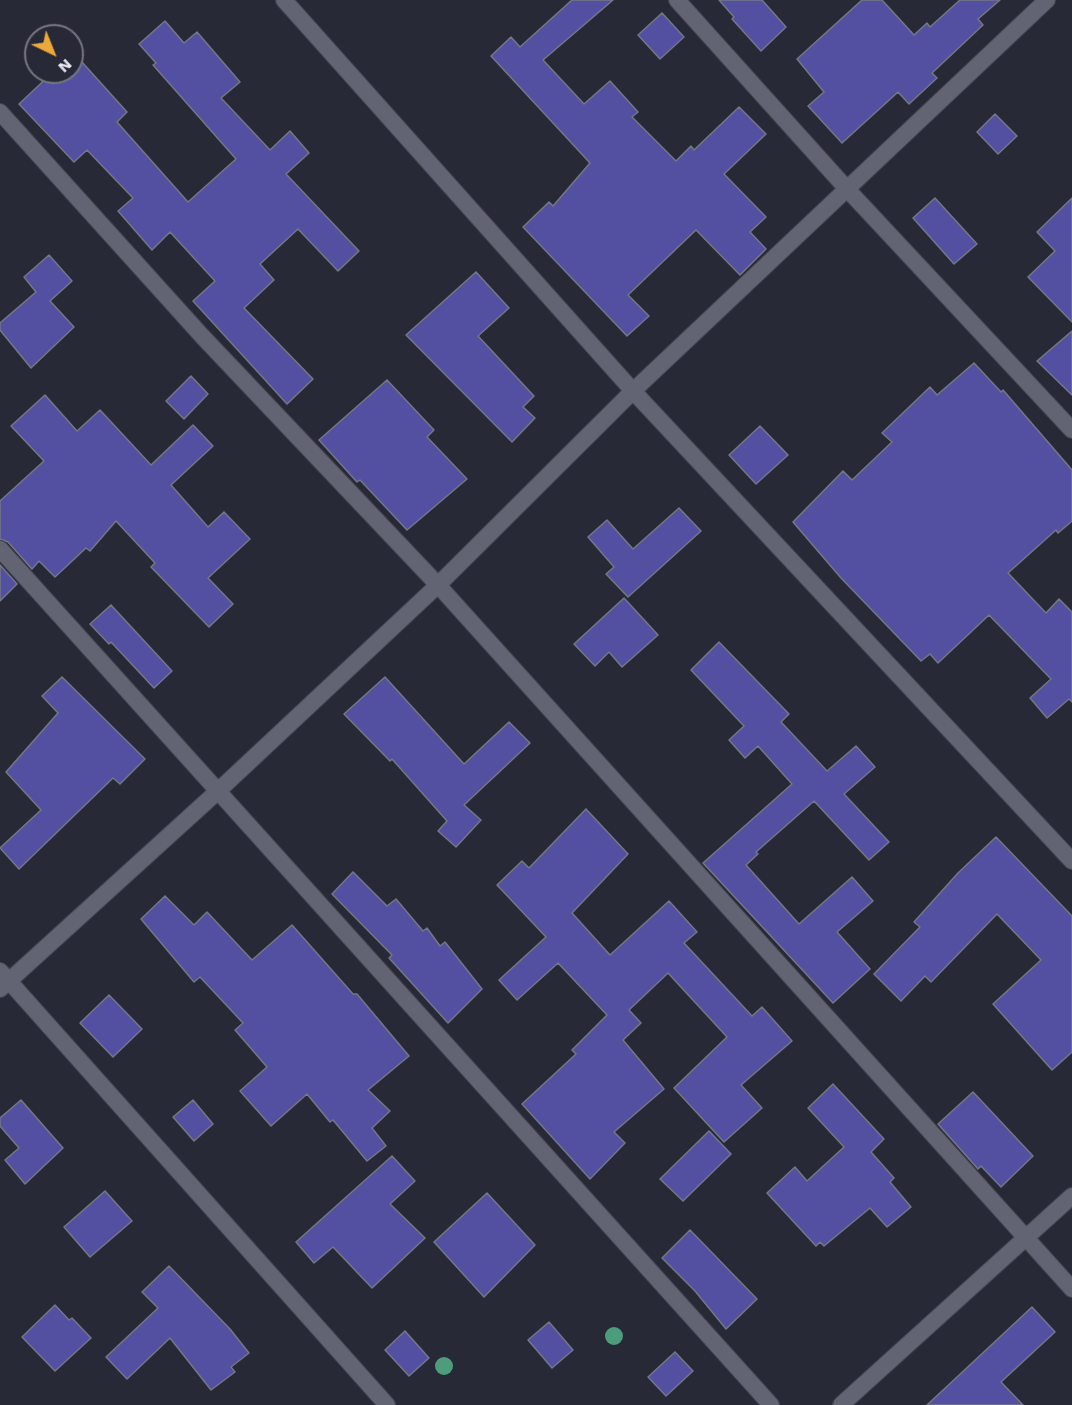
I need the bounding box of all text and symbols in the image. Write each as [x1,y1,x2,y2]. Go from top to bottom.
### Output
north arrow [24,24,84,84]
text: N [54,55,76,77]

